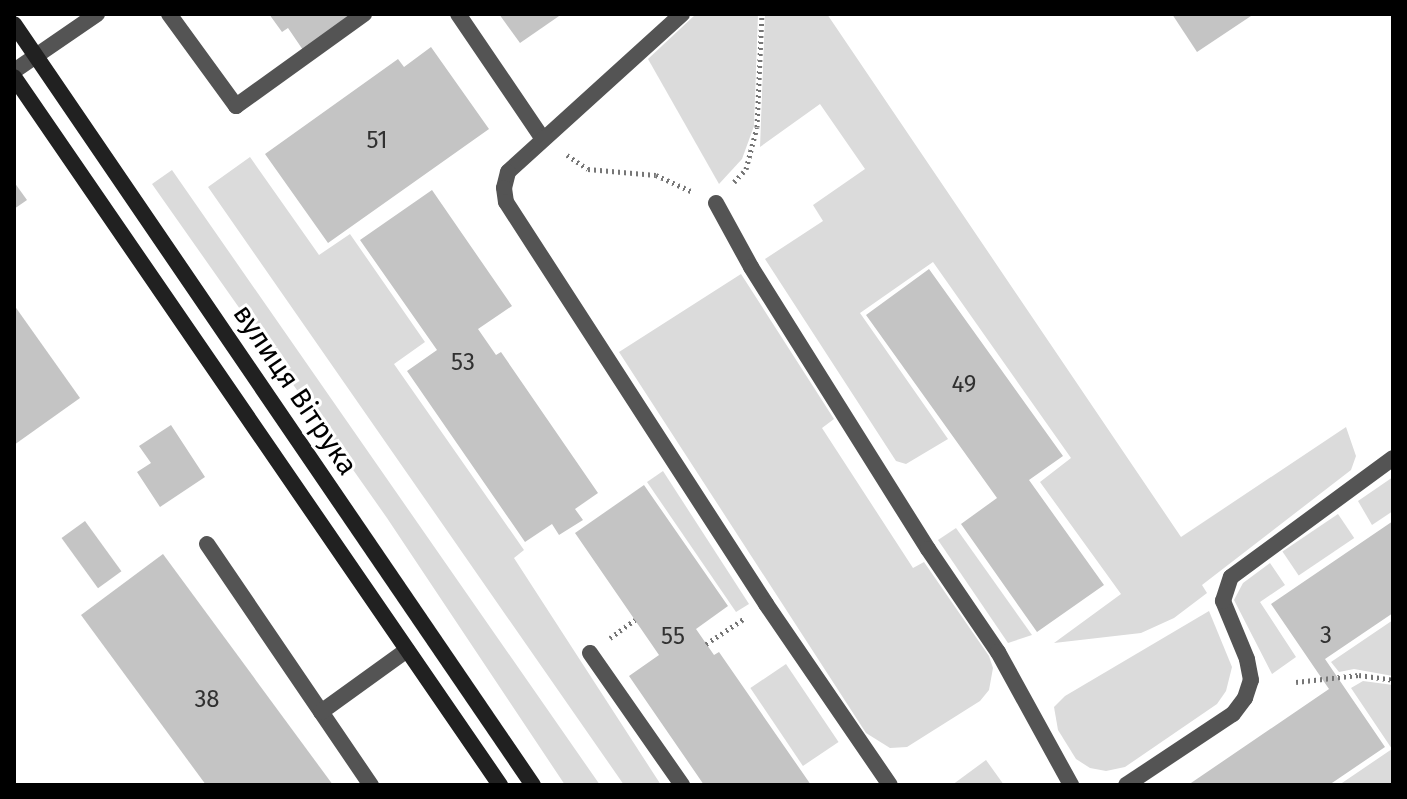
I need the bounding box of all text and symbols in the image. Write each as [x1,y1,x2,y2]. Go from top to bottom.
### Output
house number: 51 [366,127,388,155]
street label: вулиця Вітрука [226,298,364,482]
house number: 53 [451,349,475,377]
house number: 49 [952,371,976,399]
house number: 3 [1320,622,1332,650]
house number: 55 [661,623,685,651]
house number: 38 [194,686,220,714]

